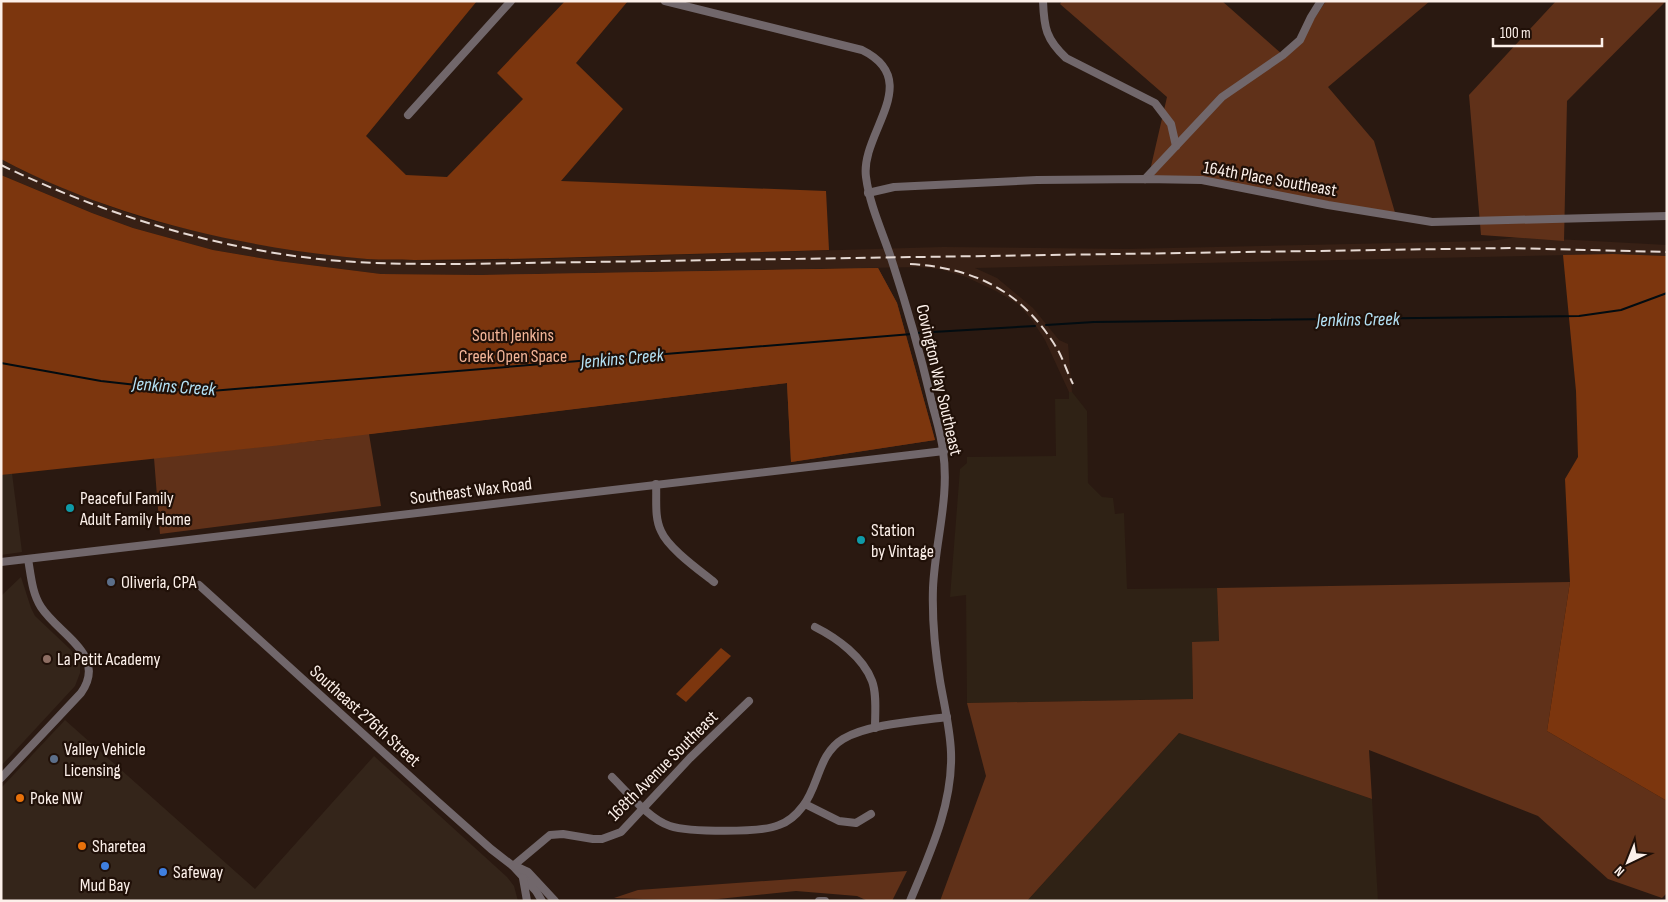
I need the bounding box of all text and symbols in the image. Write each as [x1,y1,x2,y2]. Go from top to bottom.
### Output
scale bar [1493,15,1602,47]
text: 100 m [1500,24,1531,43]
street label: 164th Place Southeast [1202,157,1339,201]
street label: Covington Way Southeast [911,302,967,458]
water label: Jenkins Creek [1315,308,1401,332]
park label: South Jenkins Creek Open Space [459,325,567,367]
water label: Jenkins Creek [579,344,665,374]
water label: Jenkins Creek [131,373,217,401]
street label: Southeast Wax Road [409,473,533,509]
place label: Peaceful Family Adult Family Home [79,488,191,530]
marker: Peaceful Family Adult Family Home [64,502,76,514]
place label: Station by Vintage [871,520,934,562]
marker: Station by Vintage [855,534,867,546]
place label: Oliveria, CPA [121,572,197,593]
marker: Oliveria, CPA [105,576,117,588]
place label: La Petit Academy [57,649,161,670]
marker: La Petit Academy [41,653,53,665]
street label: Southeast 276th Street [305,661,425,771]
street label: 168th Avenue Southeast [604,706,723,825]
place label: Valley Vehicle Licensing [64,739,146,781]
marker: Valley Vehicle Licensing [48,753,60,765]
place label: Poke NW [30,788,83,809]
marker: Poke NW [14,792,26,804]
place label: Sharetea [92,836,146,857]
north arrow [1603,837,1653,887]
marker: Sharetea [76,840,88,852]
marker: Mud Bay [99,860,111,872]
place label: Safeway [173,862,223,883]
text: N [1611,862,1628,880]
marker: Safeway [157,866,169,878]
place label: Mud Bay [80,875,130,896]

